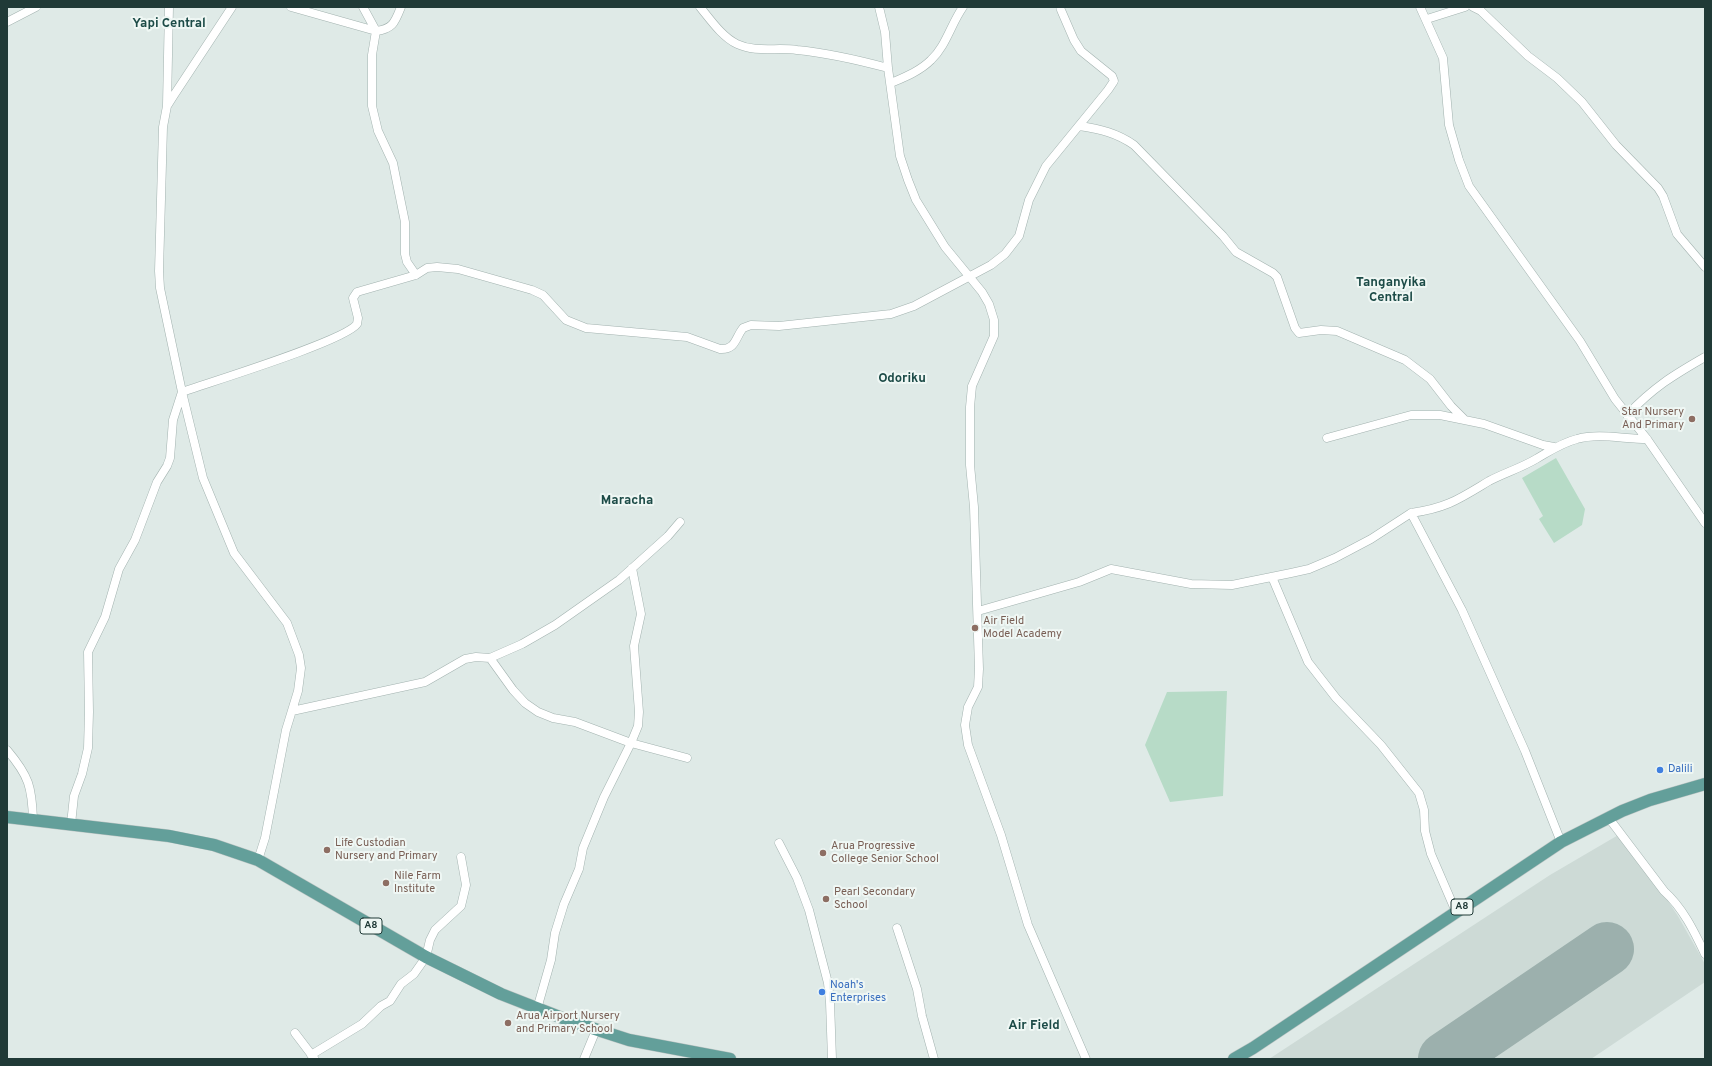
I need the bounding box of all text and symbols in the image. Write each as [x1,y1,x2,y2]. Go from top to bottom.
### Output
district label: Yapi Central [132,16,206,32]
district label: Tanganyika Central [1356,275,1426,306]
district label: Odoriku [878,371,926,387]
place label: Star Nursery And Primary [1621,406,1684,432]
marker: Star Nursery And Primary [1687,414,1697,424]
district label: Maracha [601,493,653,509]
place label: Air Field Model Academy [983,615,1062,641]
marker: Air Field Model Academy [970,623,980,633]
place label: Dalili [1668,763,1692,777]
marker: Dalili [1655,765,1665,775]
place label: Life Custodian Nursery and Primary [335,837,438,863]
place label: Arua Progressive College Senior School [831,840,939,866]
marker: Life Custodian Nursery and Primary [322,845,332,855]
marker: Arua Progressive College Senior School [818,848,828,858]
place label: Nile Farm Institute [394,870,441,896]
marker: Nile Farm Institute [381,878,391,888]
place label: Pearl Secondary School [834,886,915,912]
marker: Pearl Secondary School [821,894,831,904]
road number: A8 [1451,899,1473,915]
road number: A8 [360,918,382,934]
place label: Noah's Enterprises [830,979,886,1005]
marker: Noah's Enterprises [817,987,827,997]
place label: Arua Airport Nursery and Primary School [516,1010,620,1036]
marker: Arua Airport Nursery and Primary School [503,1018,513,1028]
district label: Air Field [1008,1018,1060,1034]

